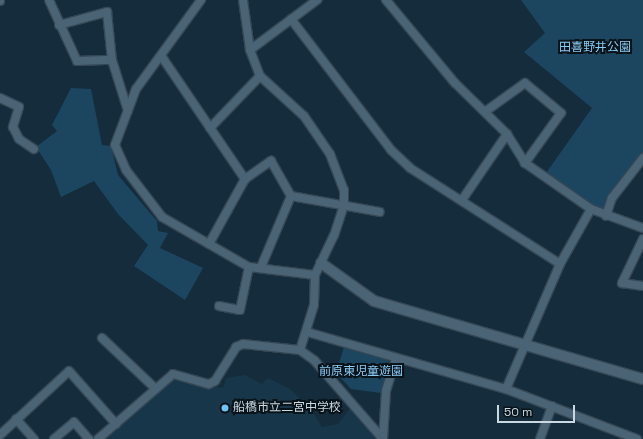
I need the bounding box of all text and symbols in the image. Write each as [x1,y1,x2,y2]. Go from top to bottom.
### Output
park label: 田喜野井公園 [559,41,631,55]
park label: 前原東児童遊園 [319,365,403,379]
scale bar [499,397,577,423]
place label: 船橋市立二宮中学校 [233,401,341,415]
marker: 船橋市立二宮中学校 [220,403,230,413]
text: 50 m [504,404,532,420]

